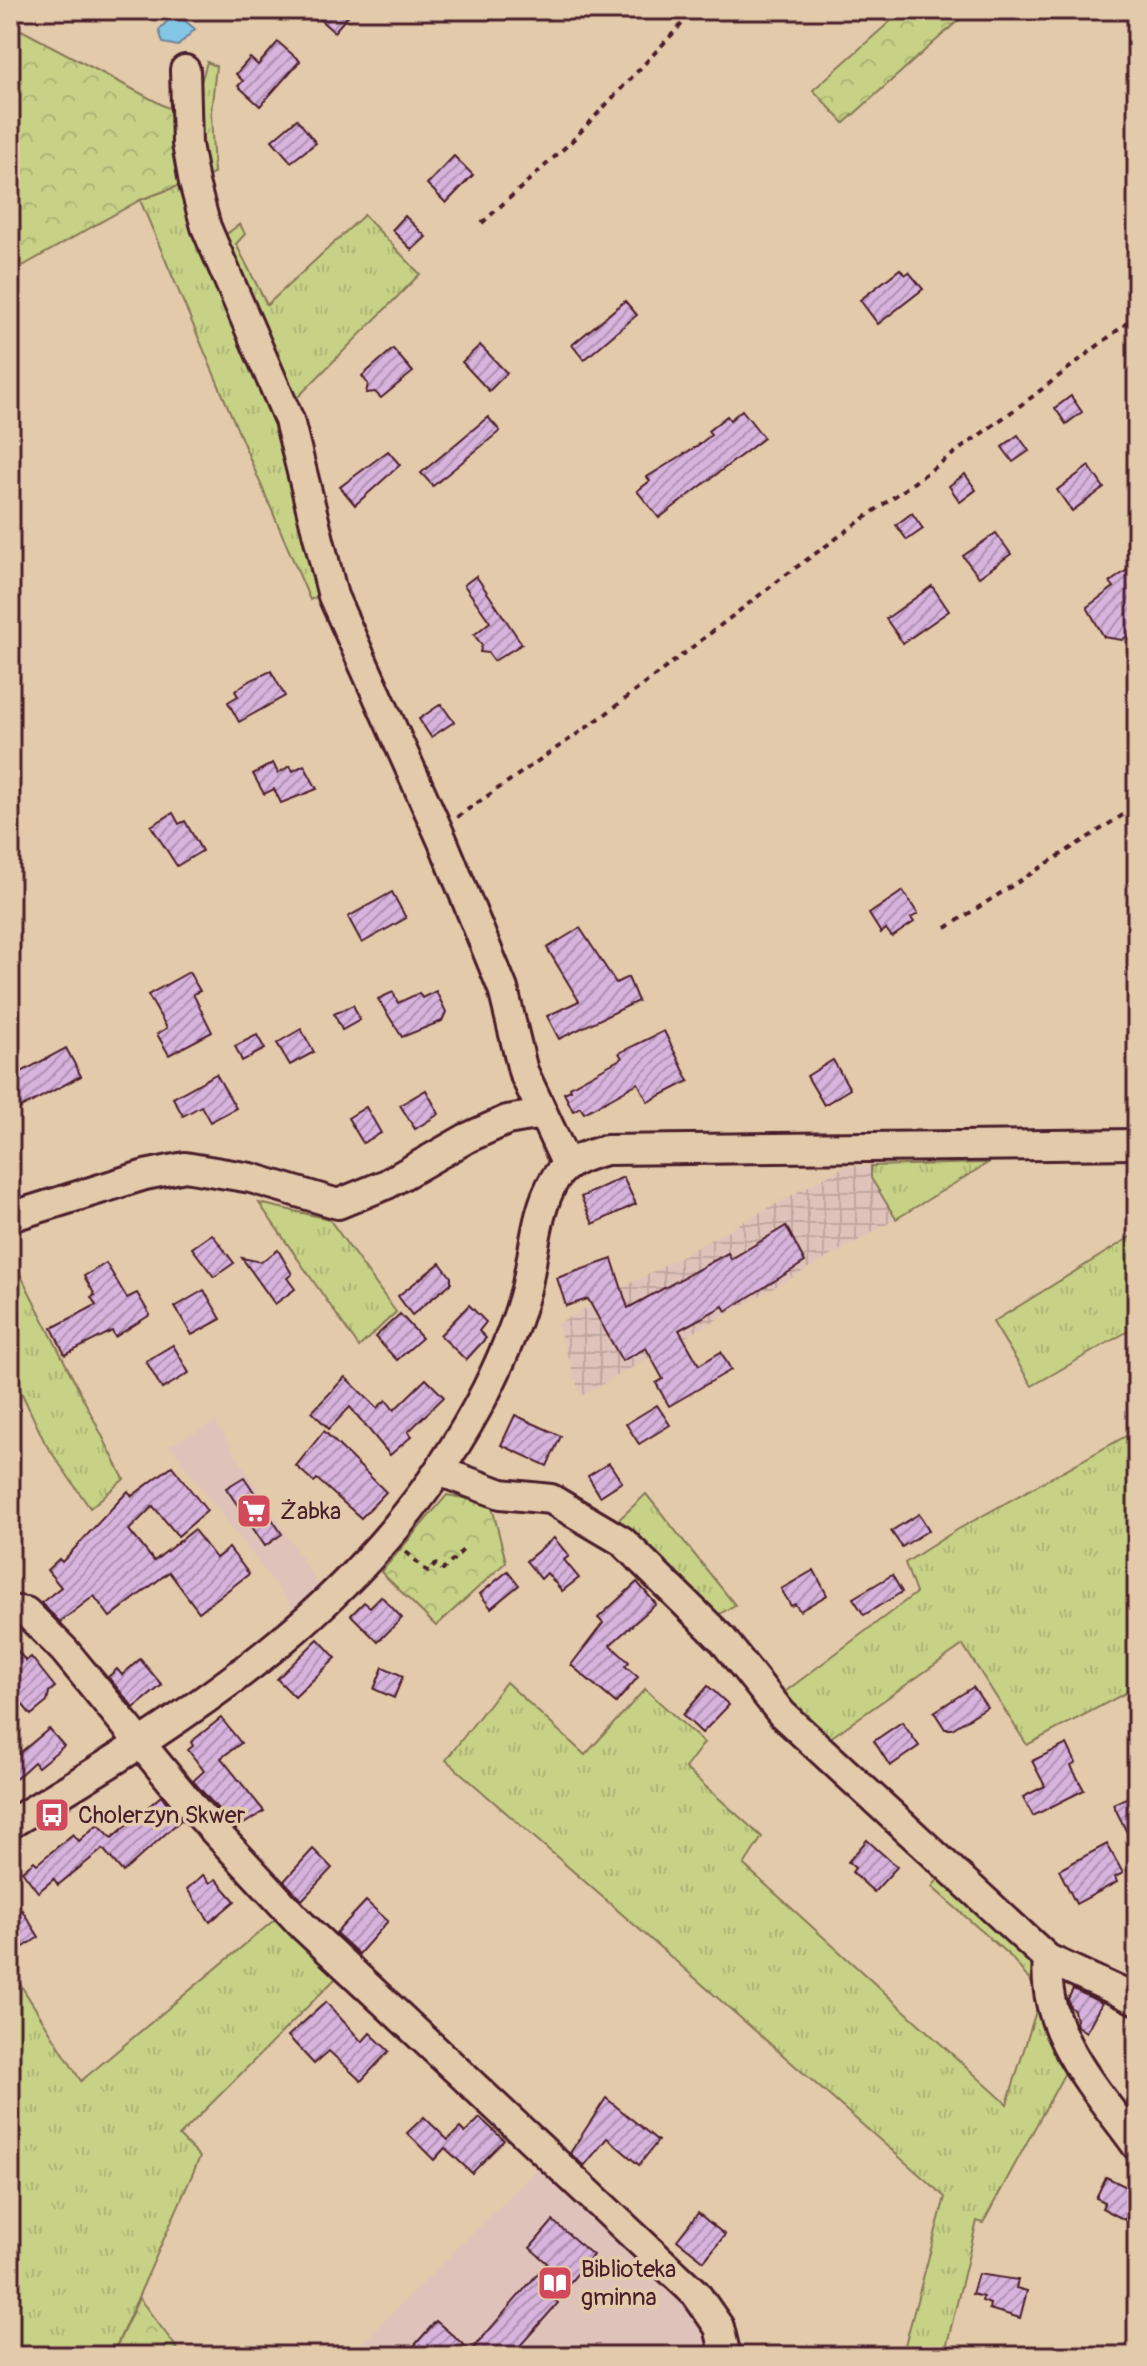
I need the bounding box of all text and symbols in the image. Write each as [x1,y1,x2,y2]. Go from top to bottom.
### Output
supermarket icon: Żabka [235,1492,273,1530]
place label: Żabka [280,1497,341,1526]
bus stop icon: Cholerzyn Skwer [33,1796,71,1834]
place label: Cholerzyn Skwer [78,1801,246,1830]
place label: Biblioteka gminna [581,2255,676,2312]
library icon: Biblioteka gminna [536,2264,574,2302]

